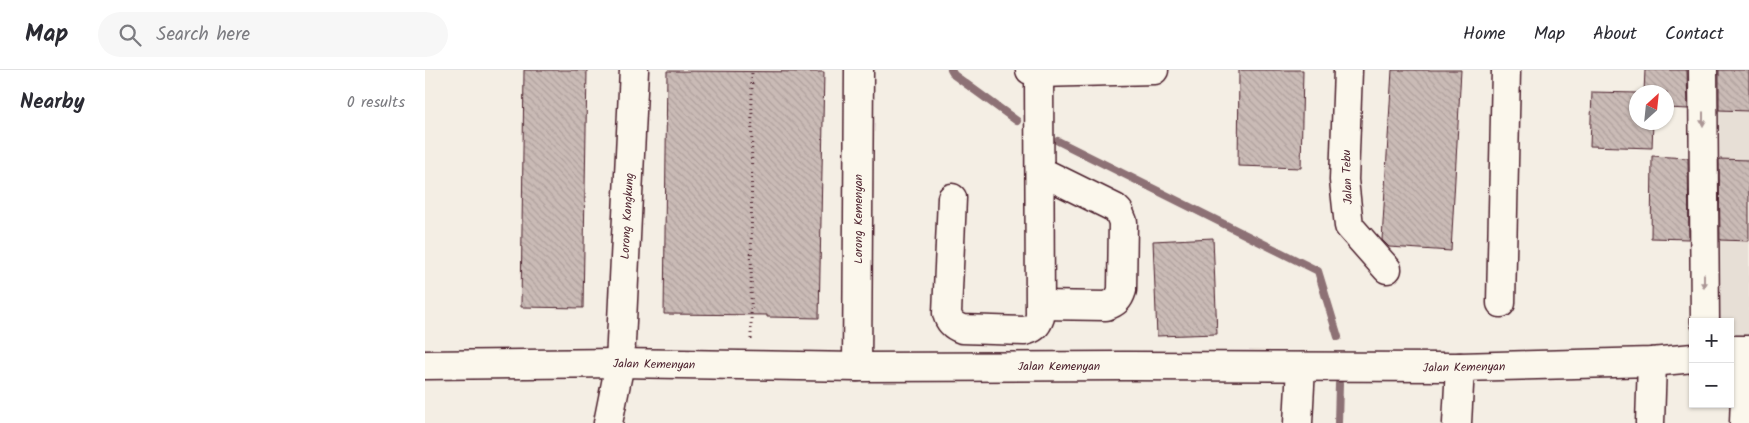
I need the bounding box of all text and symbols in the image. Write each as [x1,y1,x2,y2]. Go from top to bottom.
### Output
search box [98,12,448,57]
text: Map [25,15,68,54]
text: Search here [156,20,250,50]
text: Home [1463,20,1506,49]
text: Map [1534,20,1565,49]
text: About [1593,20,1637,49]
text: Contact [1665,20,1724,49]
icon: search [116,21,144,49]
north arrow [1629,85,1674,130]
text: Nearby [20,86,85,119]
text: 0 results [347,90,405,115]
one-way arrow [1699,111,1707,127]
street label: Jalan Tebu [1337,149,1358,205]
street label: Lorong Kangkung [616,172,639,260]
street label: Lorong Kemenyan [849,174,868,264]
one-way arrow [1700,273,1708,289]
map controls [1689,318,1734,408]
button: + [1689,318,1734,363]
street label: Jalan Kemenyan [613,354,695,375]
street label: Jalan Kemenyan [1018,357,1100,376]
street label: Jalan Kemenyan [1423,357,1505,378]
button: − [1689,363,1734,408]

